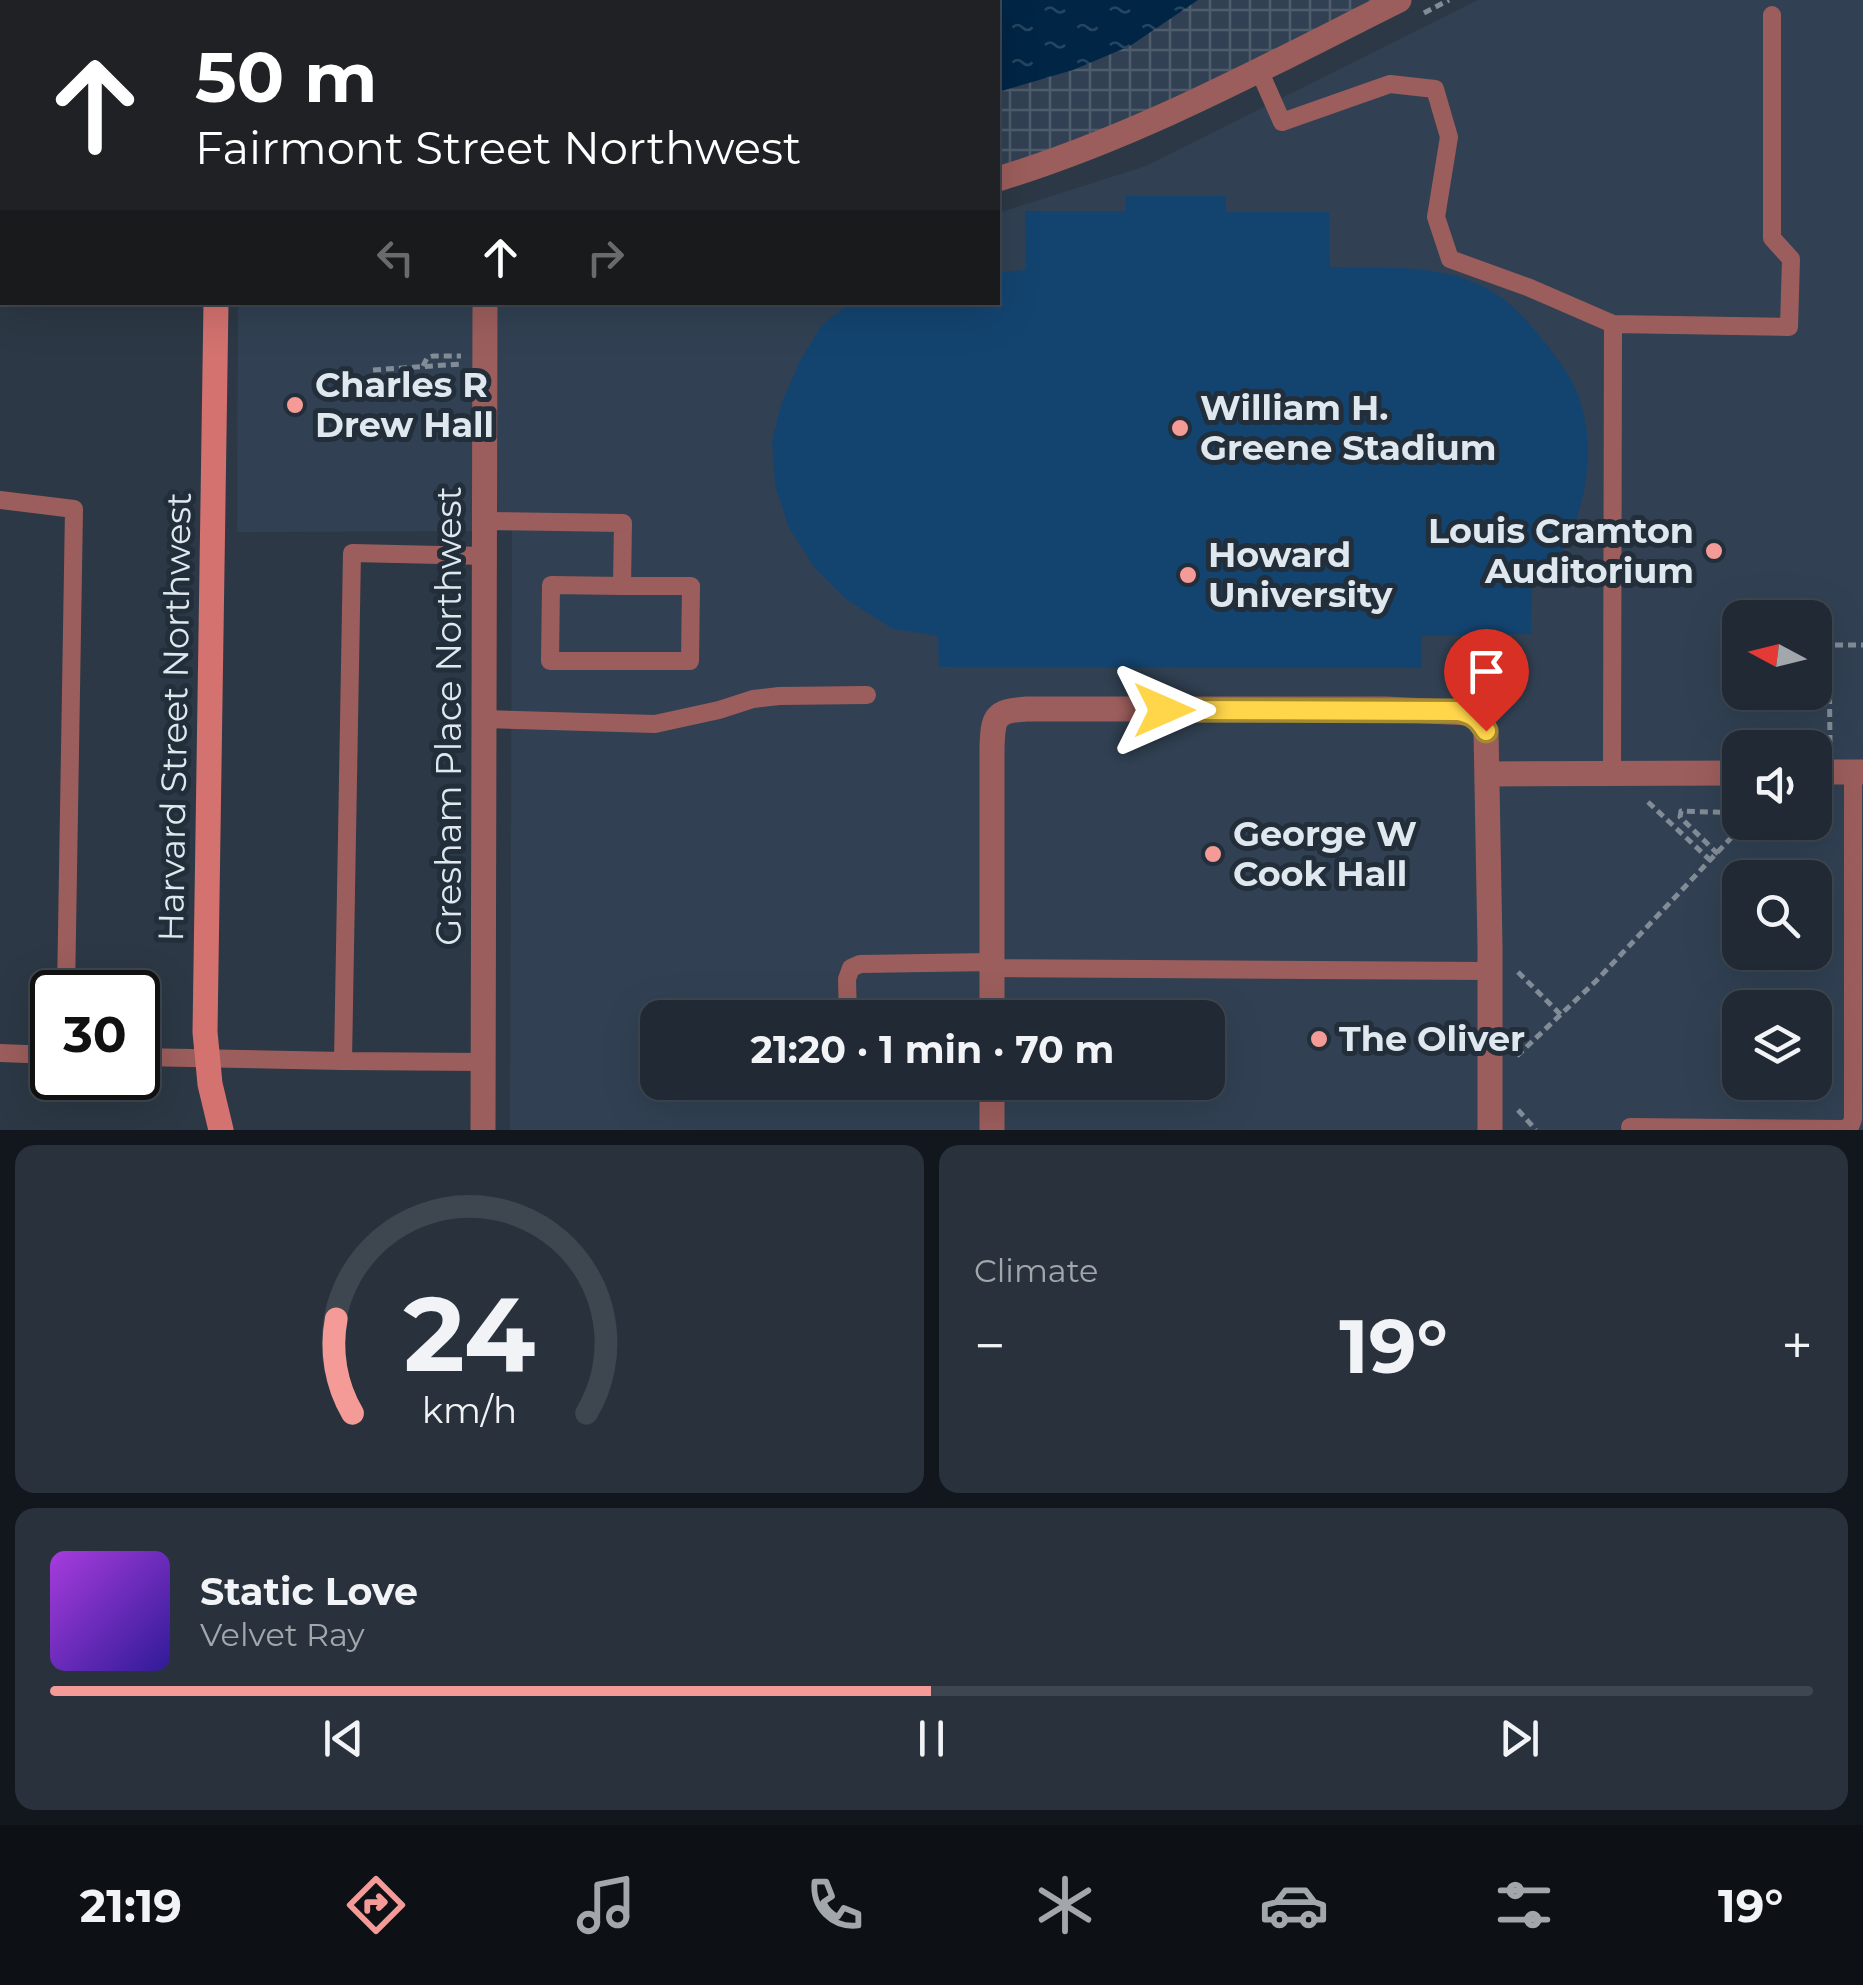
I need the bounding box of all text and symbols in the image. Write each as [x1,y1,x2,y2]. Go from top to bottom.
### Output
text: 50 m [195,34,377,120]
icon: ahead [30,40,160,170]
text: Fairmont Street Northwest [195,120,801,175]
icon: left [368,230,423,285]
icon: ahead [473,230,528,285]
icon: right [578,230,633,285]
place label: Charles R Drew Hall [315,363,494,446]
place label: William H. Greene Stadium [1200,386,1496,469]
marker: Charles R Drew Hall [284,394,306,416]
marker: William H. Greene Stadium [1169,417,1191,439]
street label: Gresham Place Northwest [427,486,470,946]
street label: Harvard Street Northwest [149,492,200,942]
place label: Louis Cramton Auditorium [1428,509,1694,592]
place label: Howard University [1208,533,1393,616]
marker: Louis Cramton Auditorium [1703,540,1725,562]
marker: Howard University [1177,564,1199,586]
north arrow [1722,600,1832,710]
map controls [1722,600,1832,1100]
pin [1444,629,1529,732]
icon: arrive [1459,644,1514,699]
position arrow [1112,658,1216,762]
button: sound [1722,730,1832,840]
place label: George W Cook Hall [1233,812,1417,895]
marker: George W Cook Hall [1202,843,1224,865]
button: search [1722,860,1832,970]
speed limit sign: 30 [30,970,160,1100]
button: layers [1722,990,1832,1100]
place label: The Oliver [1339,1017,1525,1060]
text: 21:20 · 1 min · 70 m [751,1026,1114,1073]
marker: The Oliver [1308,1028,1330,1050]
text: Climate [974,1251,1098,1290]
text: 24 [404,1270,535,1397]
text: 19° [1339,1300,1448,1392]
text: − [974,1312,1006,1379]
text: + [1781,1312,1813,1379]
text: km/h [422,1388,517,1432]
text: Static Love [200,1568,418,1615]
text: Velvet Ray [200,1615,365,1654]
icon: previous [316,1711,371,1766]
icon: pause [904,1711,959,1766]
icon: next [1492,1711,1547,1766]
icon: directions [341,1870,411,1940]
icon: music [571,1870,641,1940]
icon: phone [800,1870,870,1940]
icon: climate [1030,1870,1100,1940]
icon: car [1259,1870,1329,1940]
icon: filters [1489,1870,1559,1940]
text: 21:19 [80,1878,182,1933]
text: 19° [1718,1878,1783,1933]

